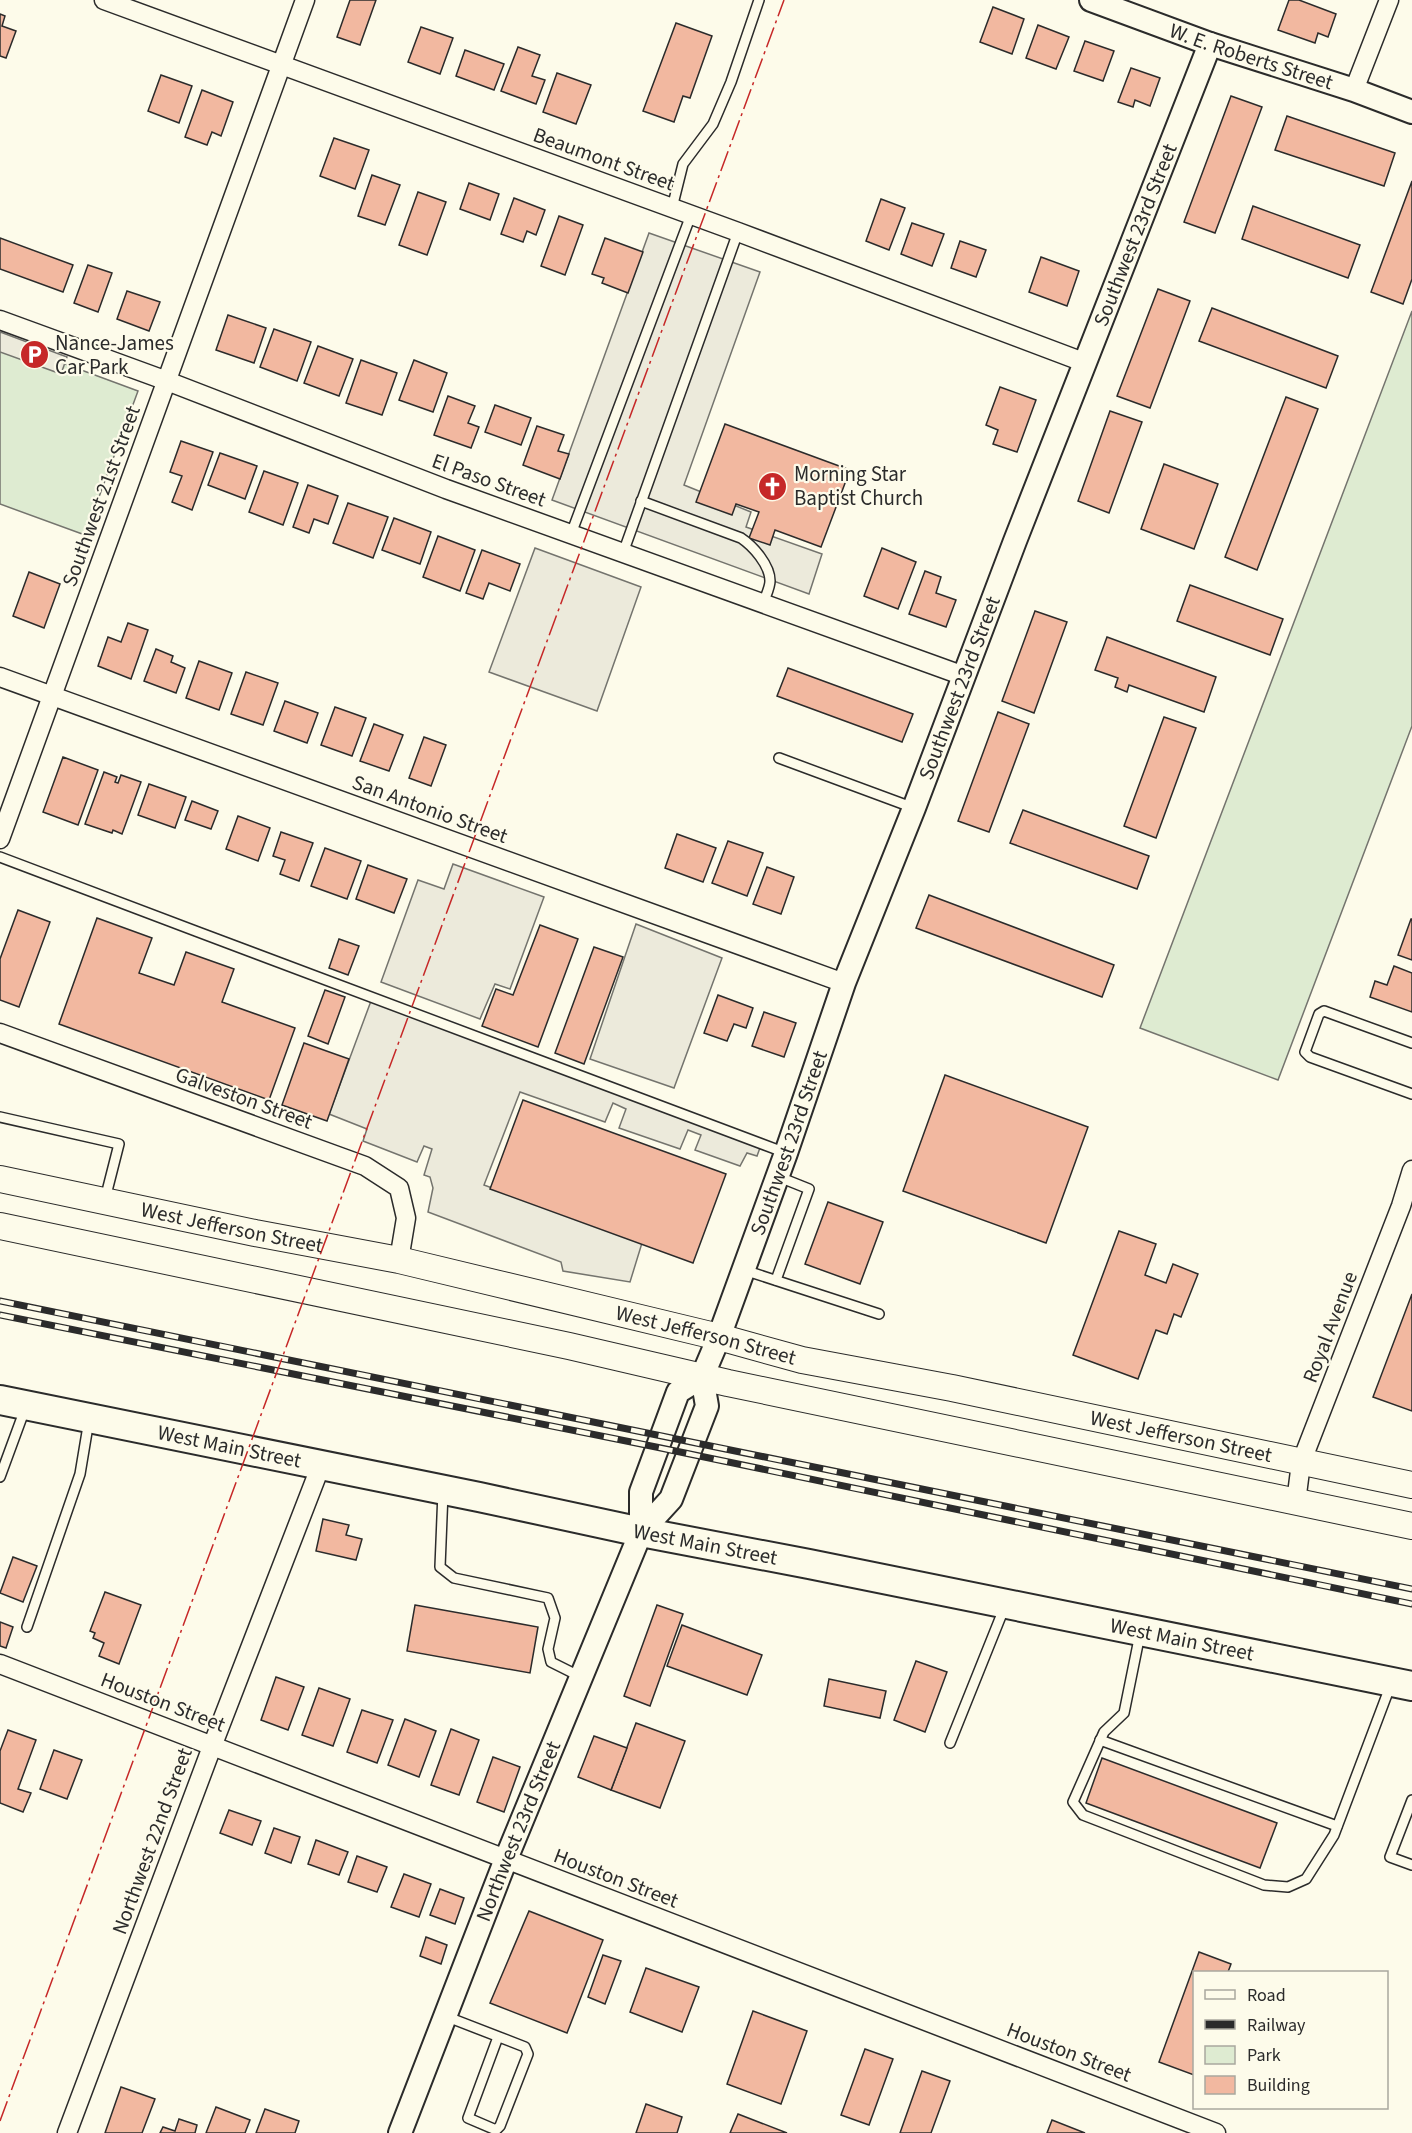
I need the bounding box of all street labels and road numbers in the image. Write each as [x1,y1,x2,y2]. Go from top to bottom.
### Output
street label: W. E. Roberts Street [1165,15,1337,97]
street label: Beaumont Street [529,119,679,199]
street label: Southwest 23rd Street [1086,139,1185,331]
street label: Southwest 21st Street [54,401,148,591]
street label: El Paso Street [428,446,550,514]
street label: Southwest 23rd Street [911,592,1008,784]
street label: San Antonio Street [348,767,512,851]
street label: Southwest 23rd Street [742,1046,835,1240]
street label: Galveston Street [171,1059,317,1137]
street label: West Jefferson Street [138,1194,326,1260]
street label: Royal Avenue [1295,1267,1365,1387]
street label: West Jefferson Street [613,1298,799,1373]
street label: West Jefferson Street [1087,1402,1275,1470]
street label: West Main Street [155,1417,304,1476]
street label: West Main Street [631,1516,780,1573]
street label: West Main Street [1107,1610,1257,1669]
street label: Houston Street [96,1664,230,1740]
street label: Northwest 23rd Street [468,1736,568,1926]
street label: Northwest 22nd Street [104,1743,200,1939]
street label: Houston Street [549,1840,683,1916]
street label: Houston Street [1002,2014,1136,2090]

